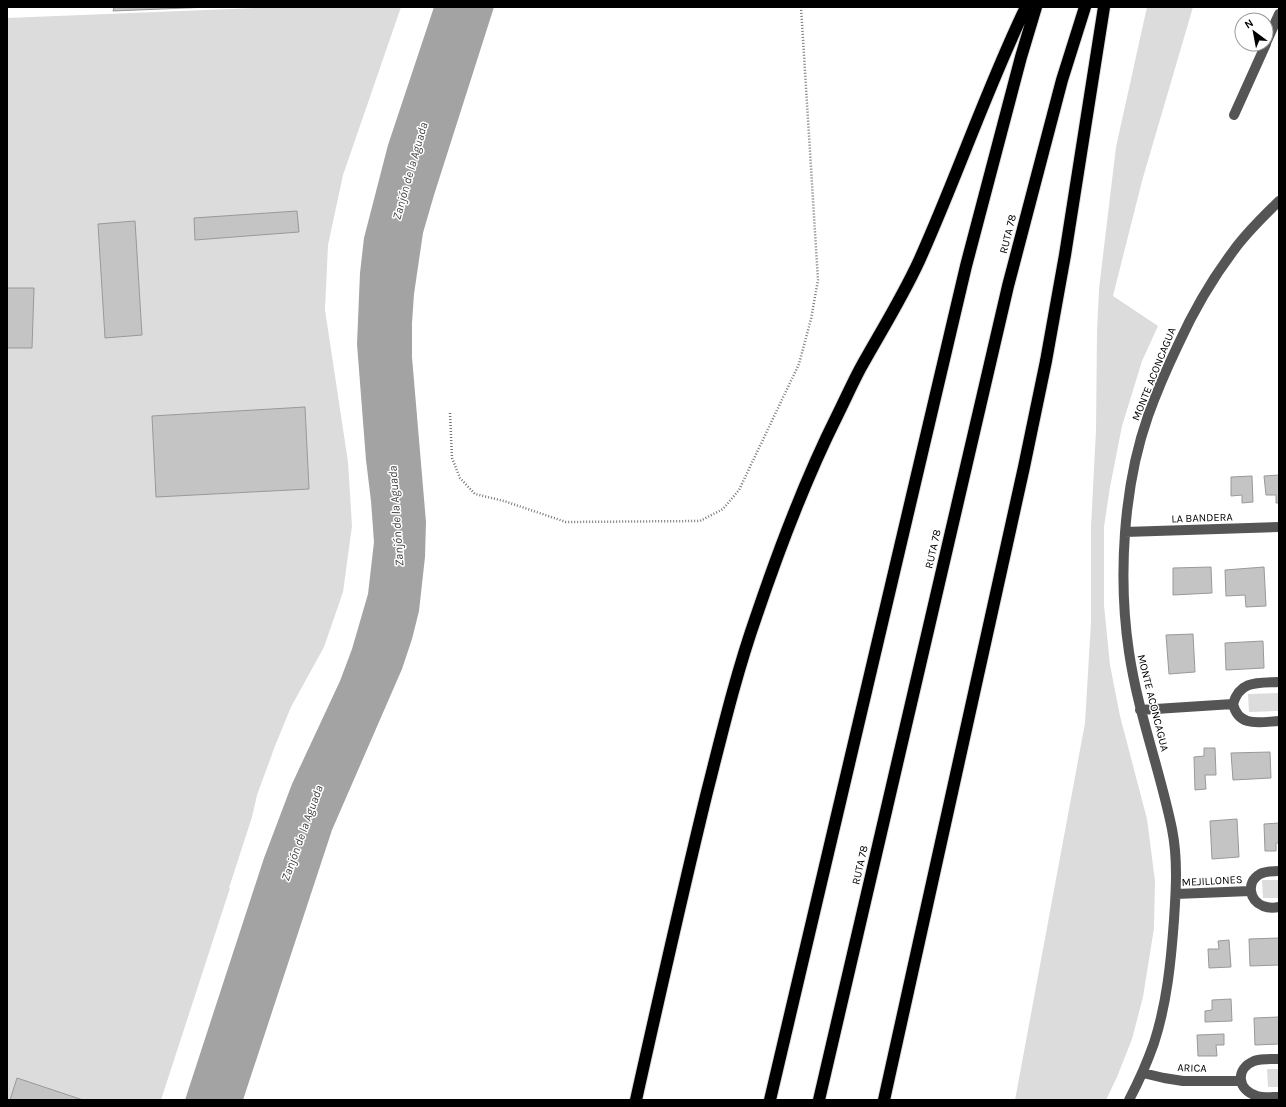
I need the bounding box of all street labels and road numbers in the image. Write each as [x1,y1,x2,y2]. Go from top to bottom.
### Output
street label: RUTA 78 [997,213,1019,255]
street label: MONTE ACONCAGUA [1129,325,1179,423]
street label: LA BANDERA [1171,510,1234,526]
street label: RUTA 78 [922,528,944,570]
street label: MONTE ACONCAGUA [1135,653,1172,754]
street label: RUTA 78 [849,844,871,886]
street label: MEJILLONES [1181,873,1243,889]
street label: ARICA [1177,1061,1207,1075]

